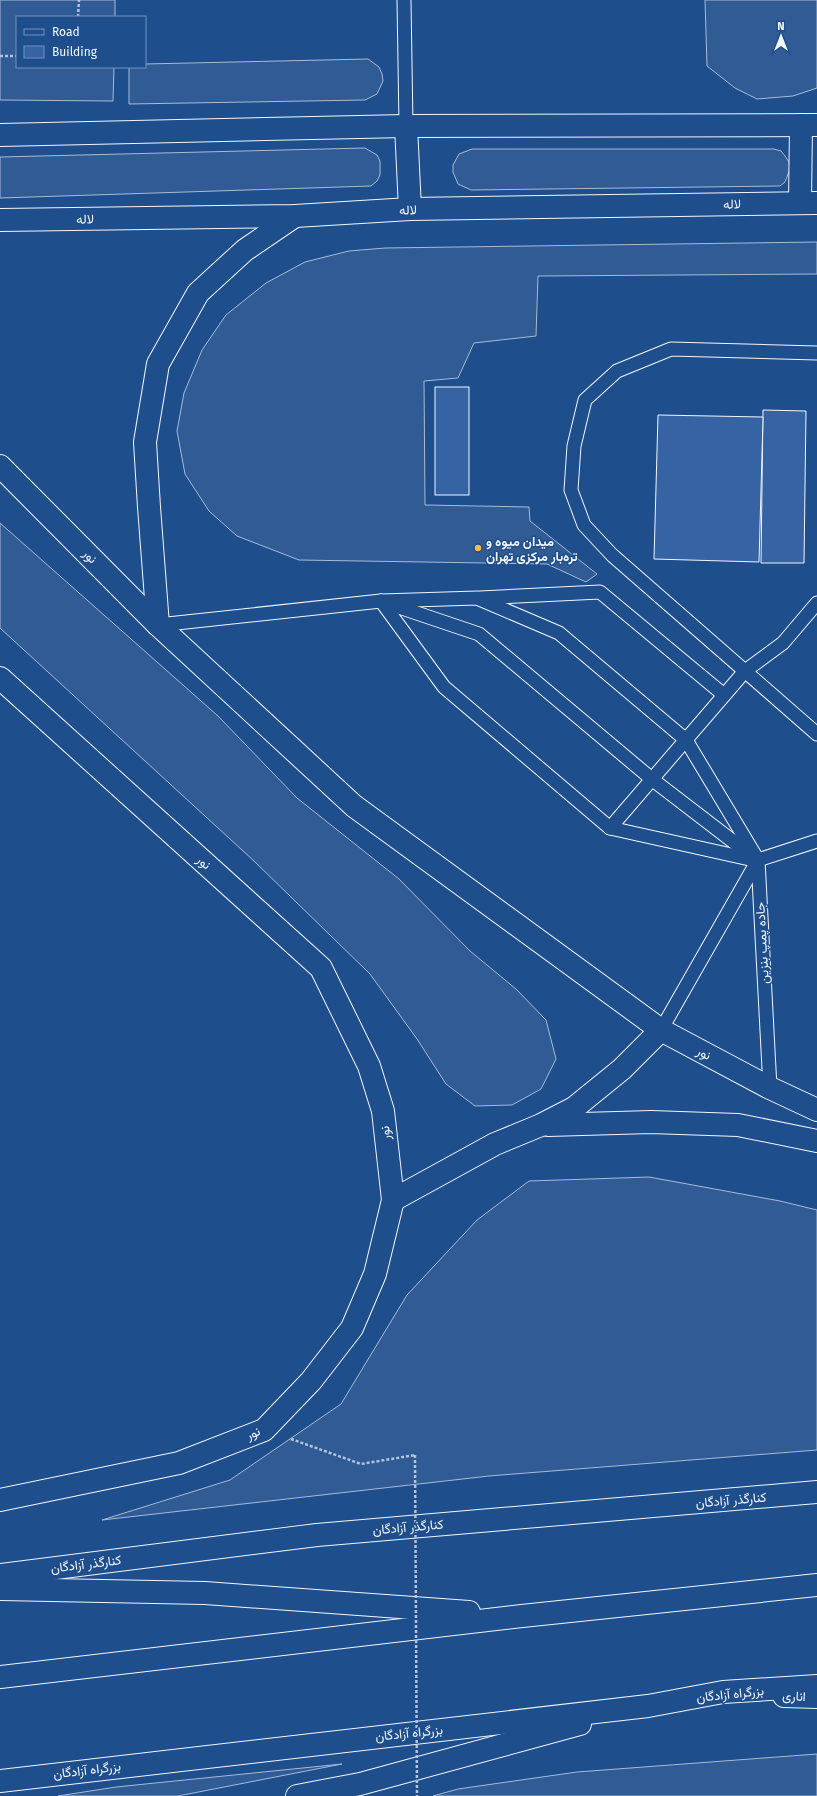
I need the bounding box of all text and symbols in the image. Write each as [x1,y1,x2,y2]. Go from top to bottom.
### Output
legend [16,16,146,68]
north arrow [761,16,801,56]
text: N [777,20,785,33]
text: Road [52,25,80,39]
text: Building [52,45,98,59]
street label: لاله [723,196,741,212]
street label: لاله [399,202,417,218]
street label: لاله [76,211,94,227]
place label: میدان میوه و تره‌بار مرکزی تهران [486,534,578,565]
marker: میدان میوه و تره‌بار مرکزی تهران [473,543,483,553]
street label: نور [78,545,100,567]
street label: نور [192,851,214,873]
street label: جاده پمپ بنزین [752,901,774,984]
street label: نور [693,1043,714,1064]
street label: نور [377,1125,394,1142]
street label: نور [243,1423,263,1444]
street label: کنارگذر آزادگان [695,1489,767,1512]
street label: کنارگذر آزادگان [372,1516,444,1539]
street label: کنارگذر آزادگان [50,1552,123,1577]
street label: بزرگراه آزادگان [695,1683,765,1706]
street label: اناری [782,1688,806,1705]
street label: بزرگراه آزادگان [374,1722,444,1745]
street label: بزرگراه آزادگان [52,1758,122,1783]

